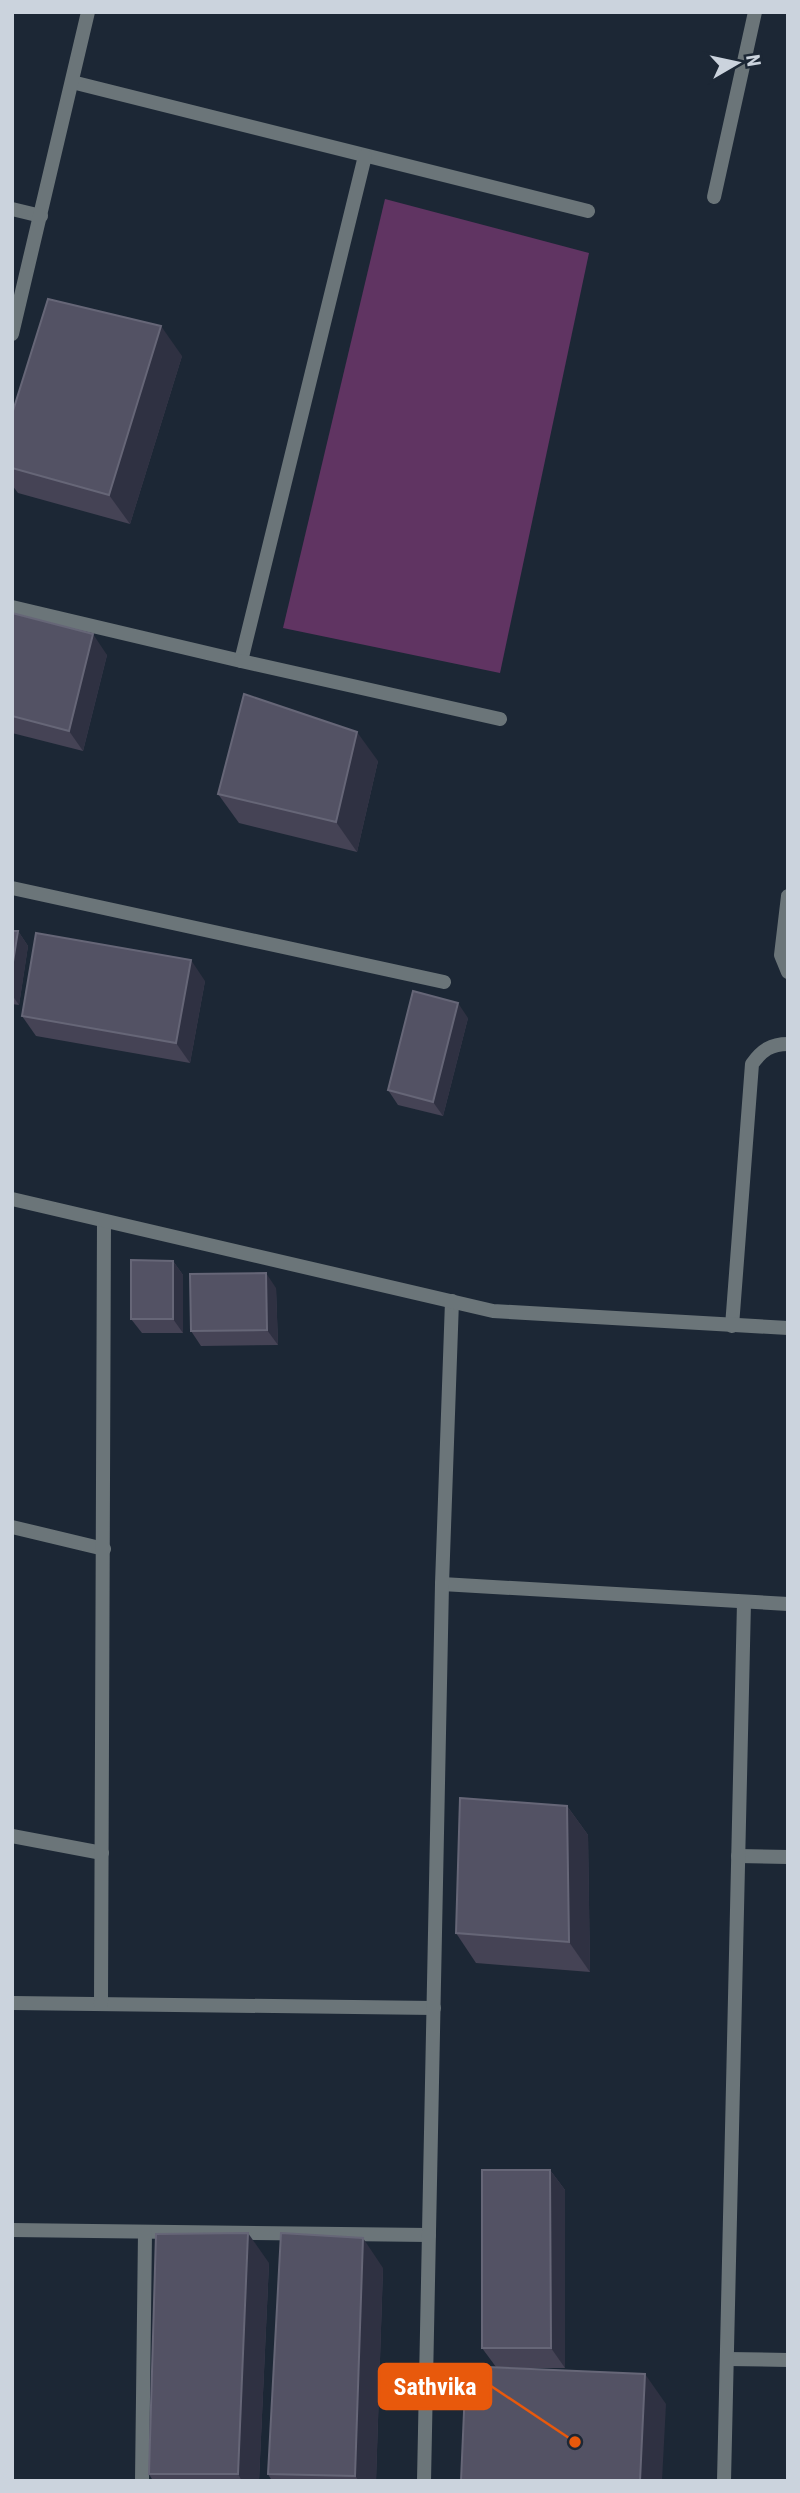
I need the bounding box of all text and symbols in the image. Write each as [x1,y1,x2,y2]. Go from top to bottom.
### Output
north arrow [702,28,772,98]
text: N [741,53,766,68]
callout: Sathvika [379,2364,491,2409]
text: Sathvika [393,2373,477,2401]

